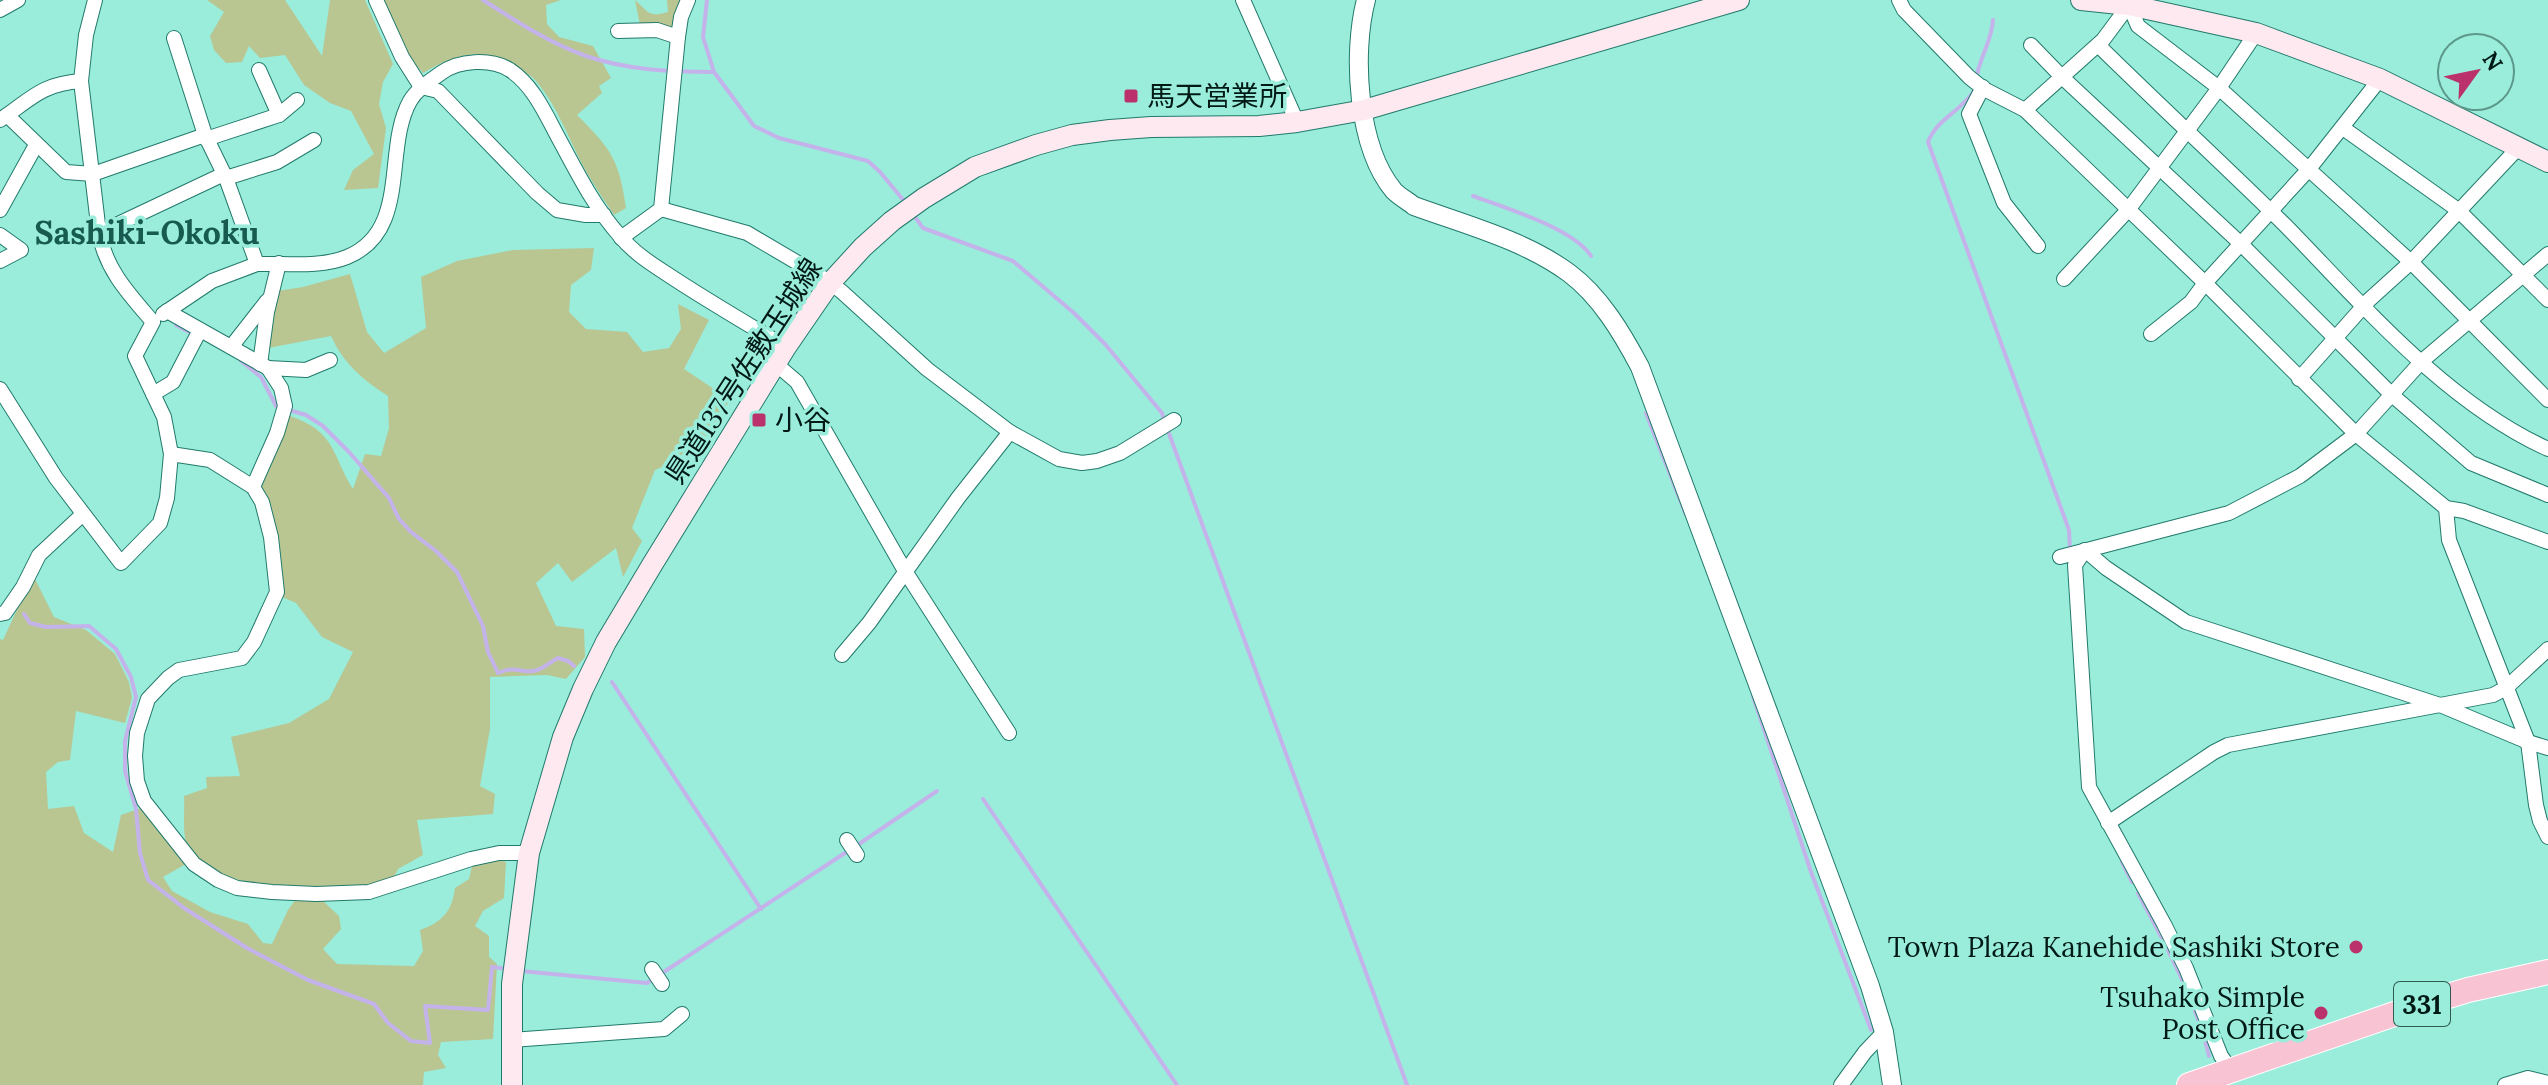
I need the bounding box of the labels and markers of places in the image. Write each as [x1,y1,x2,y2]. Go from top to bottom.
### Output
place label: 馬天営業所 [1147,78,1287,114]
marker: 馬天営業所 [1122,87,1140,105]
place label: 小谷 [775,402,831,438]
marker: 小谷 [750,411,768,429]
place label: Town Plaza Kanehide Sashiki Store [1888,929,2340,965]
marker: Town Plaza Kanehide Sashiki Store [2347,938,2365,956]
place label: Tsuhako Simple Post Office [2100,979,2305,1047]
marker: Tsuhako Simple Post Office [2312,1004,2330,1022]

